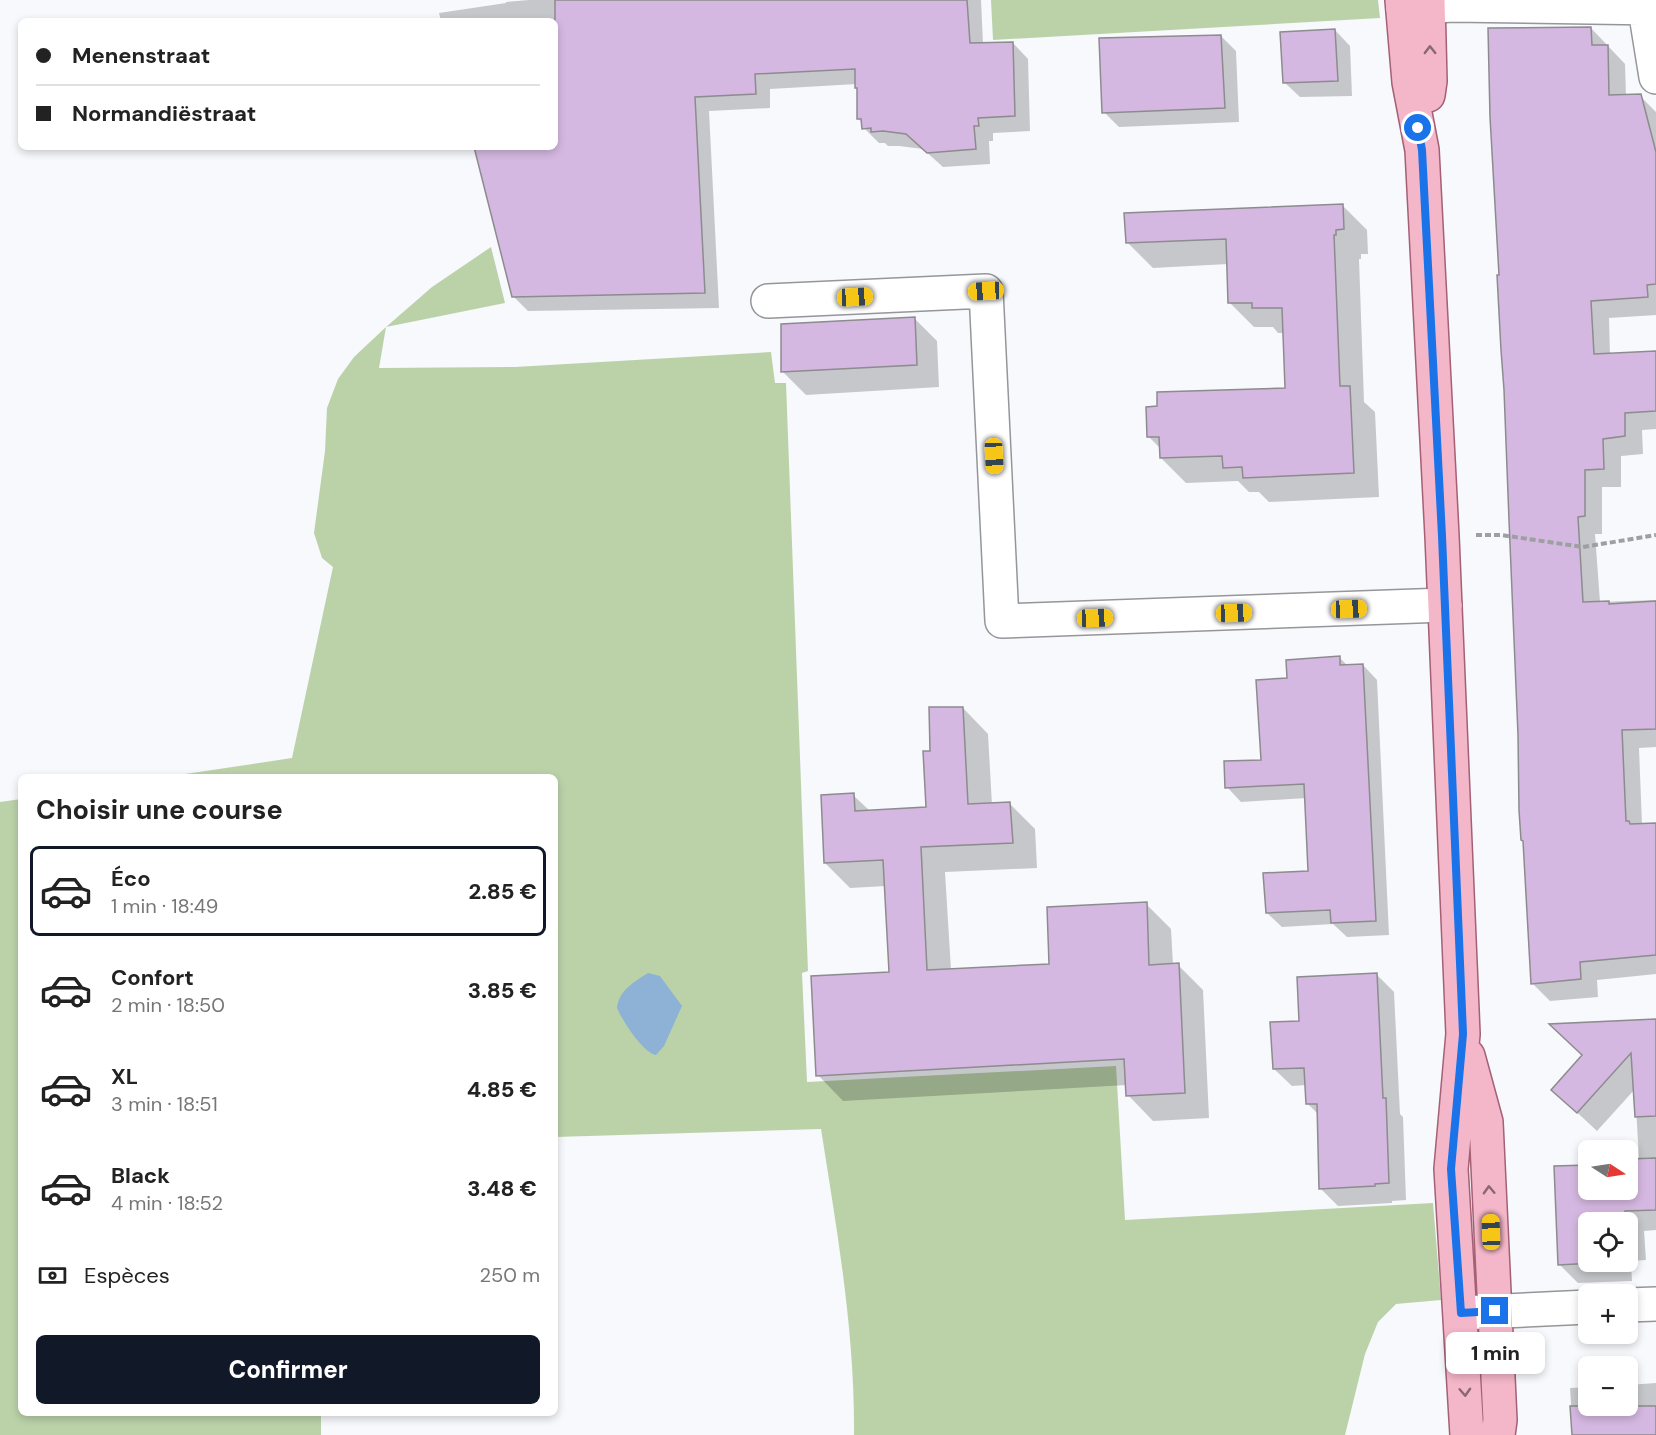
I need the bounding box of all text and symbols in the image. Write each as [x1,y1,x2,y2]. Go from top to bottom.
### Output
text: Menenstraat [72,41,210,70]
one-way arrow [1423,46,1436,55]
text: Normandiëstraat [72,99,256,128]
route start [1404,114,1431,141]
car [968,281,1004,301]
car [837,287,873,307]
car [984,438,1004,474]
car [1331,599,1367,619]
car [1216,603,1252,623]
car [1077,608,1113,628]
text: Choisir une course [36,792,283,827]
icon: car [39,864,93,918]
text: Éco [111,864,151,893]
text: 2.85 € [468,877,537,906]
text: 1 min · 18:49 [111,893,218,919]
icon: car [39,963,93,1017]
text: Confort [111,963,194,992]
text: 3.85 € [468,976,537,1005]
text: 2 min · 18:50 [111,992,225,1018]
icon: car [39,1062,93,1116]
text: XL [111,1062,138,1091]
text: 4.85 € [467,1075,537,1104]
text: 3 min · 18:51 [111,1091,218,1117]
north arrow [1578,1140,1638,1200]
map controls [1578,1140,1638,1416]
icon: car [39,1161,93,1215]
text: Black [111,1161,170,1190]
text: 3.48 € [467,1174,537,1203]
one-way arrow [1482,1185,1495,1194]
text: 4 min · 18:52 [111,1190,223,1216]
button: locate [1578,1212,1638,1272]
car [1481,1214,1501,1250]
icon: cash [36,1259,69,1292]
text: Espèces [84,1261,170,1290]
text: 250 m [479,1262,540,1288]
button: + [1578,1284,1638,1344]
route end [1481,1297,1508,1324]
callout: 1 min [1446,1332,1544,1374]
button: Confirmer [36,1335,540,1404]
text: 1 min [1471,1340,1520,1366]
button: − [1578,1356,1638,1416]
one-way arrow [1458,1388,1471,1397]

